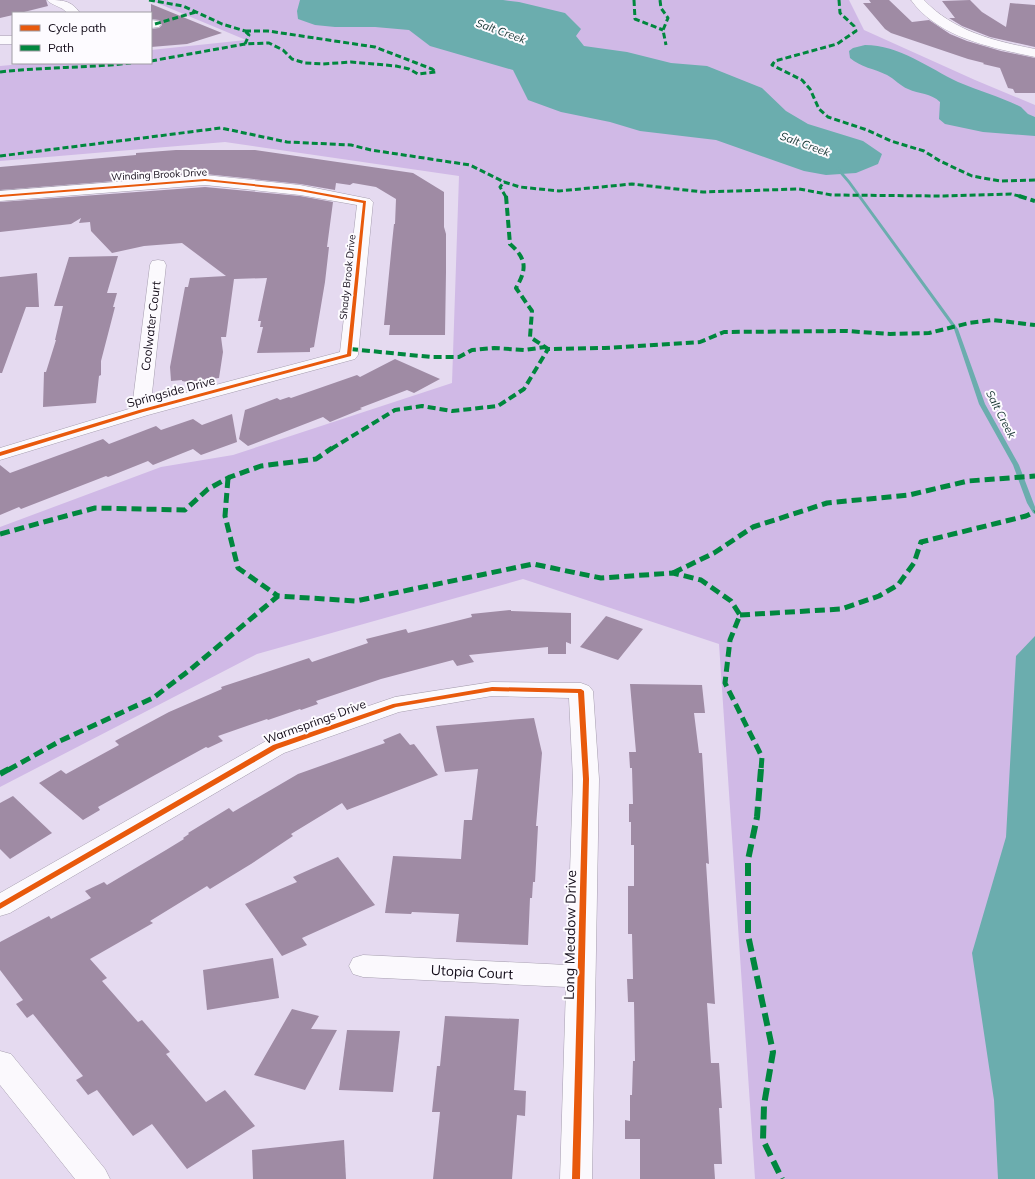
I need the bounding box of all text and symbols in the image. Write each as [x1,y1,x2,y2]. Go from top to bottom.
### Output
legend [12,12,152,64]
water label: Salt Creek [474,16,528,47]
text: Cycle path [48,20,106,35]
text: Path [48,40,74,55]
water label: Salt Creek [778,129,832,160]
street label: Winding Brook Drive [111,165,207,184]
street label: Shady Brook Drive [337,234,358,320]
street label: Coolwater Court [138,280,163,372]
street label: Springside Drive [125,373,217,411]
water label: Salt Creek [983,388,1019,441]
street label: Warmsprings Drive [262,696,368,747]
street label: Long Meadow Drive [560,870,580,1000]
street label: Utopia Court [430,961,514,983]

